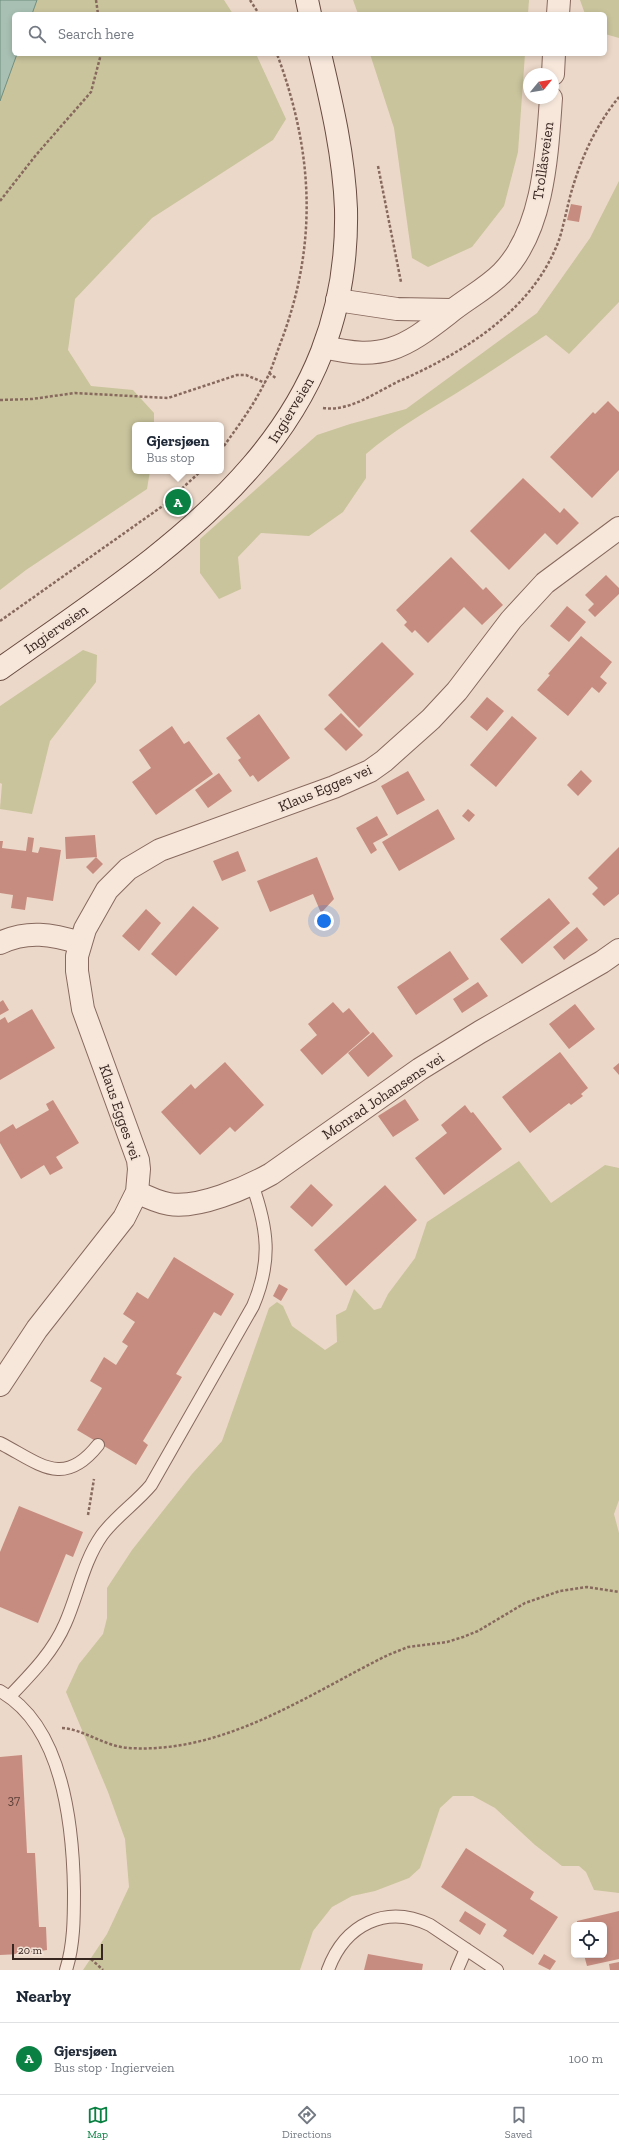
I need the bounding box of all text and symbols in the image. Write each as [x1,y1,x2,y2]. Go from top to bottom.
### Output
search box [12,12,607,56]
icon: search [26,23,48,45]
text: Search here [58,25,134,43]
north arrow [523,68,559,104]
street label: Trollåsveien [529,120,557,201]
street label: Ingierveien [264,374,318,446]
popup [132,422,224,474]
text: Gjersjøen [147,432,209,450]
text: Bus stop [147,450,195,465]
pin: A [165,487,191,517]
street label: Ingierveien [21,600,92,657]
street label: Klaus Egges vei [276,760,374,816]
your location [314,911,334,931]
street label: Monrad Johansens vei [319,1049,447,1143]
street label: Klaus Egges vei [95,1062,145,1162]
house number: 37 [8,1792,20,1807]
map controls [571,1922,607,1958]
button: locate [571,1922,607,1958]
scale bar [12,1942,103,1961]
text: 20 m [18,1944,42,1957]
text: Nearby [16,1986,71,2006]
text: Gjersjøen [54,2042,117,2060]
text: A [25,2051,33,2066]
text: 100 m [569,2051,603,2066]
text: Bus stop · Ingierveien [54,2060,175,2075]
tab: Map [87,2104,109,2141]
tab: Directions [282,2104,332,2141]
tab: Saved [505,2104,532,2141]

